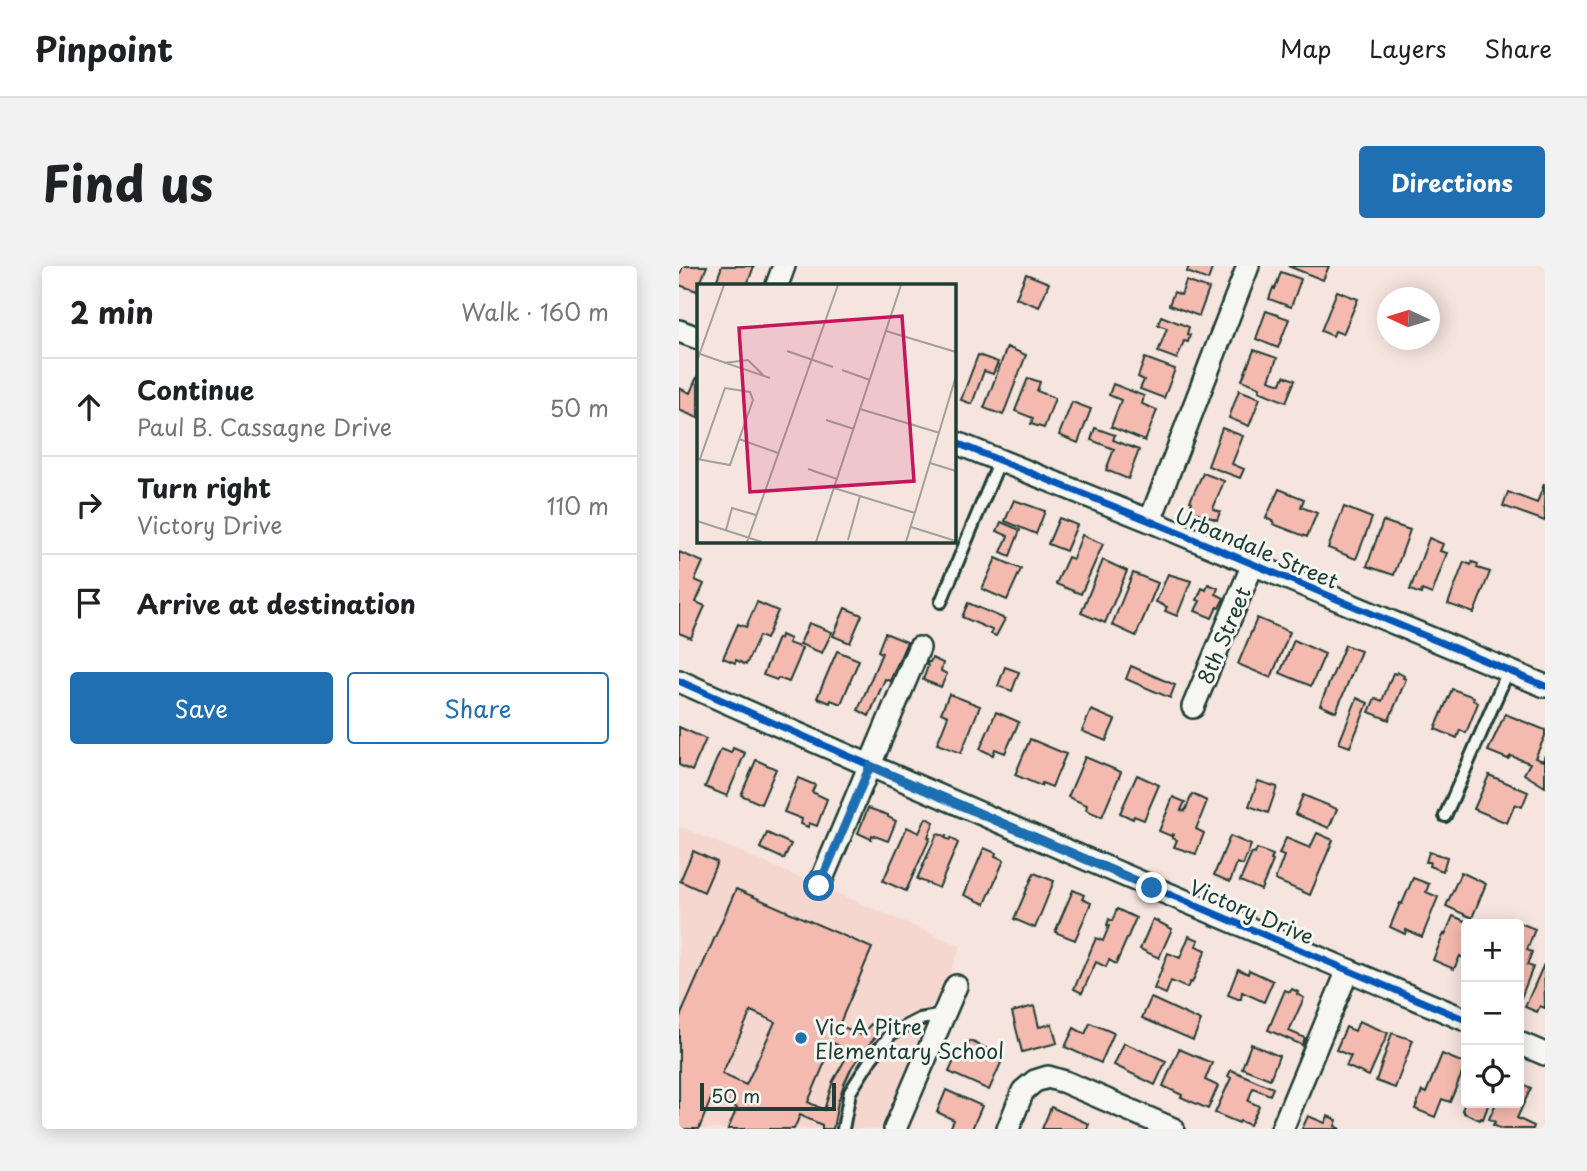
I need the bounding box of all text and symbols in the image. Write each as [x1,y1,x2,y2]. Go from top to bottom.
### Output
text: Pinpoint [35,23,173,73]
text: Map [1280,30,1331,66]
text: Layers [1369,30,1446,66]
text: Share [1484,30,1552,66]
text: Find us [42,145,213,219]
button: Directions [1359,146,1545,218]
inset map [697,284,955,542]
north arrow [1377,287,1440,350]
text: 2 min [70,289,154,334]
text: Walk · 160 m [461,294,609,329]
text: Continue [137,370,254,409]
icon: ahead [70,388,108,426]
text: 50 m [549,390,609,425]
text: Paul B. Cassagne Drive [137,409,392,444]
text: Turn right [137,468,271,507]
icon: right [70,486,108,524]
text: 110 m [547,488,609,523]
street label: Urbandale Street [1170,498,1344,596]
text: Victory Drive [137,507,282,542]
street label: 8th Street [1188,581,1258,689]
icon: arrive [70,584,108,622]
text: Arrive at destination [137,584,416,623]
button: Save [70,672,333,744]
button: Share [347,672,609,744]
route start [803,870,834,901]
street label: Victory Drive [1185,870,1319,952]
route end [1136,872,1167,903]
map controls [1461,919,1524,1108]
button: + [1461,919,1524,982]
button: − [1461,982,1524,1045]
place label: Vic A Pitre Elementary School [815,1010,1004,1066]
marker: Vic A Pitre Elementary School [793,1030,809,1046]
button: locate [1461,1045,1524,1108]
scale bar [700,1080,837,1112]
text: 50 m [711,1081,760,1109]

